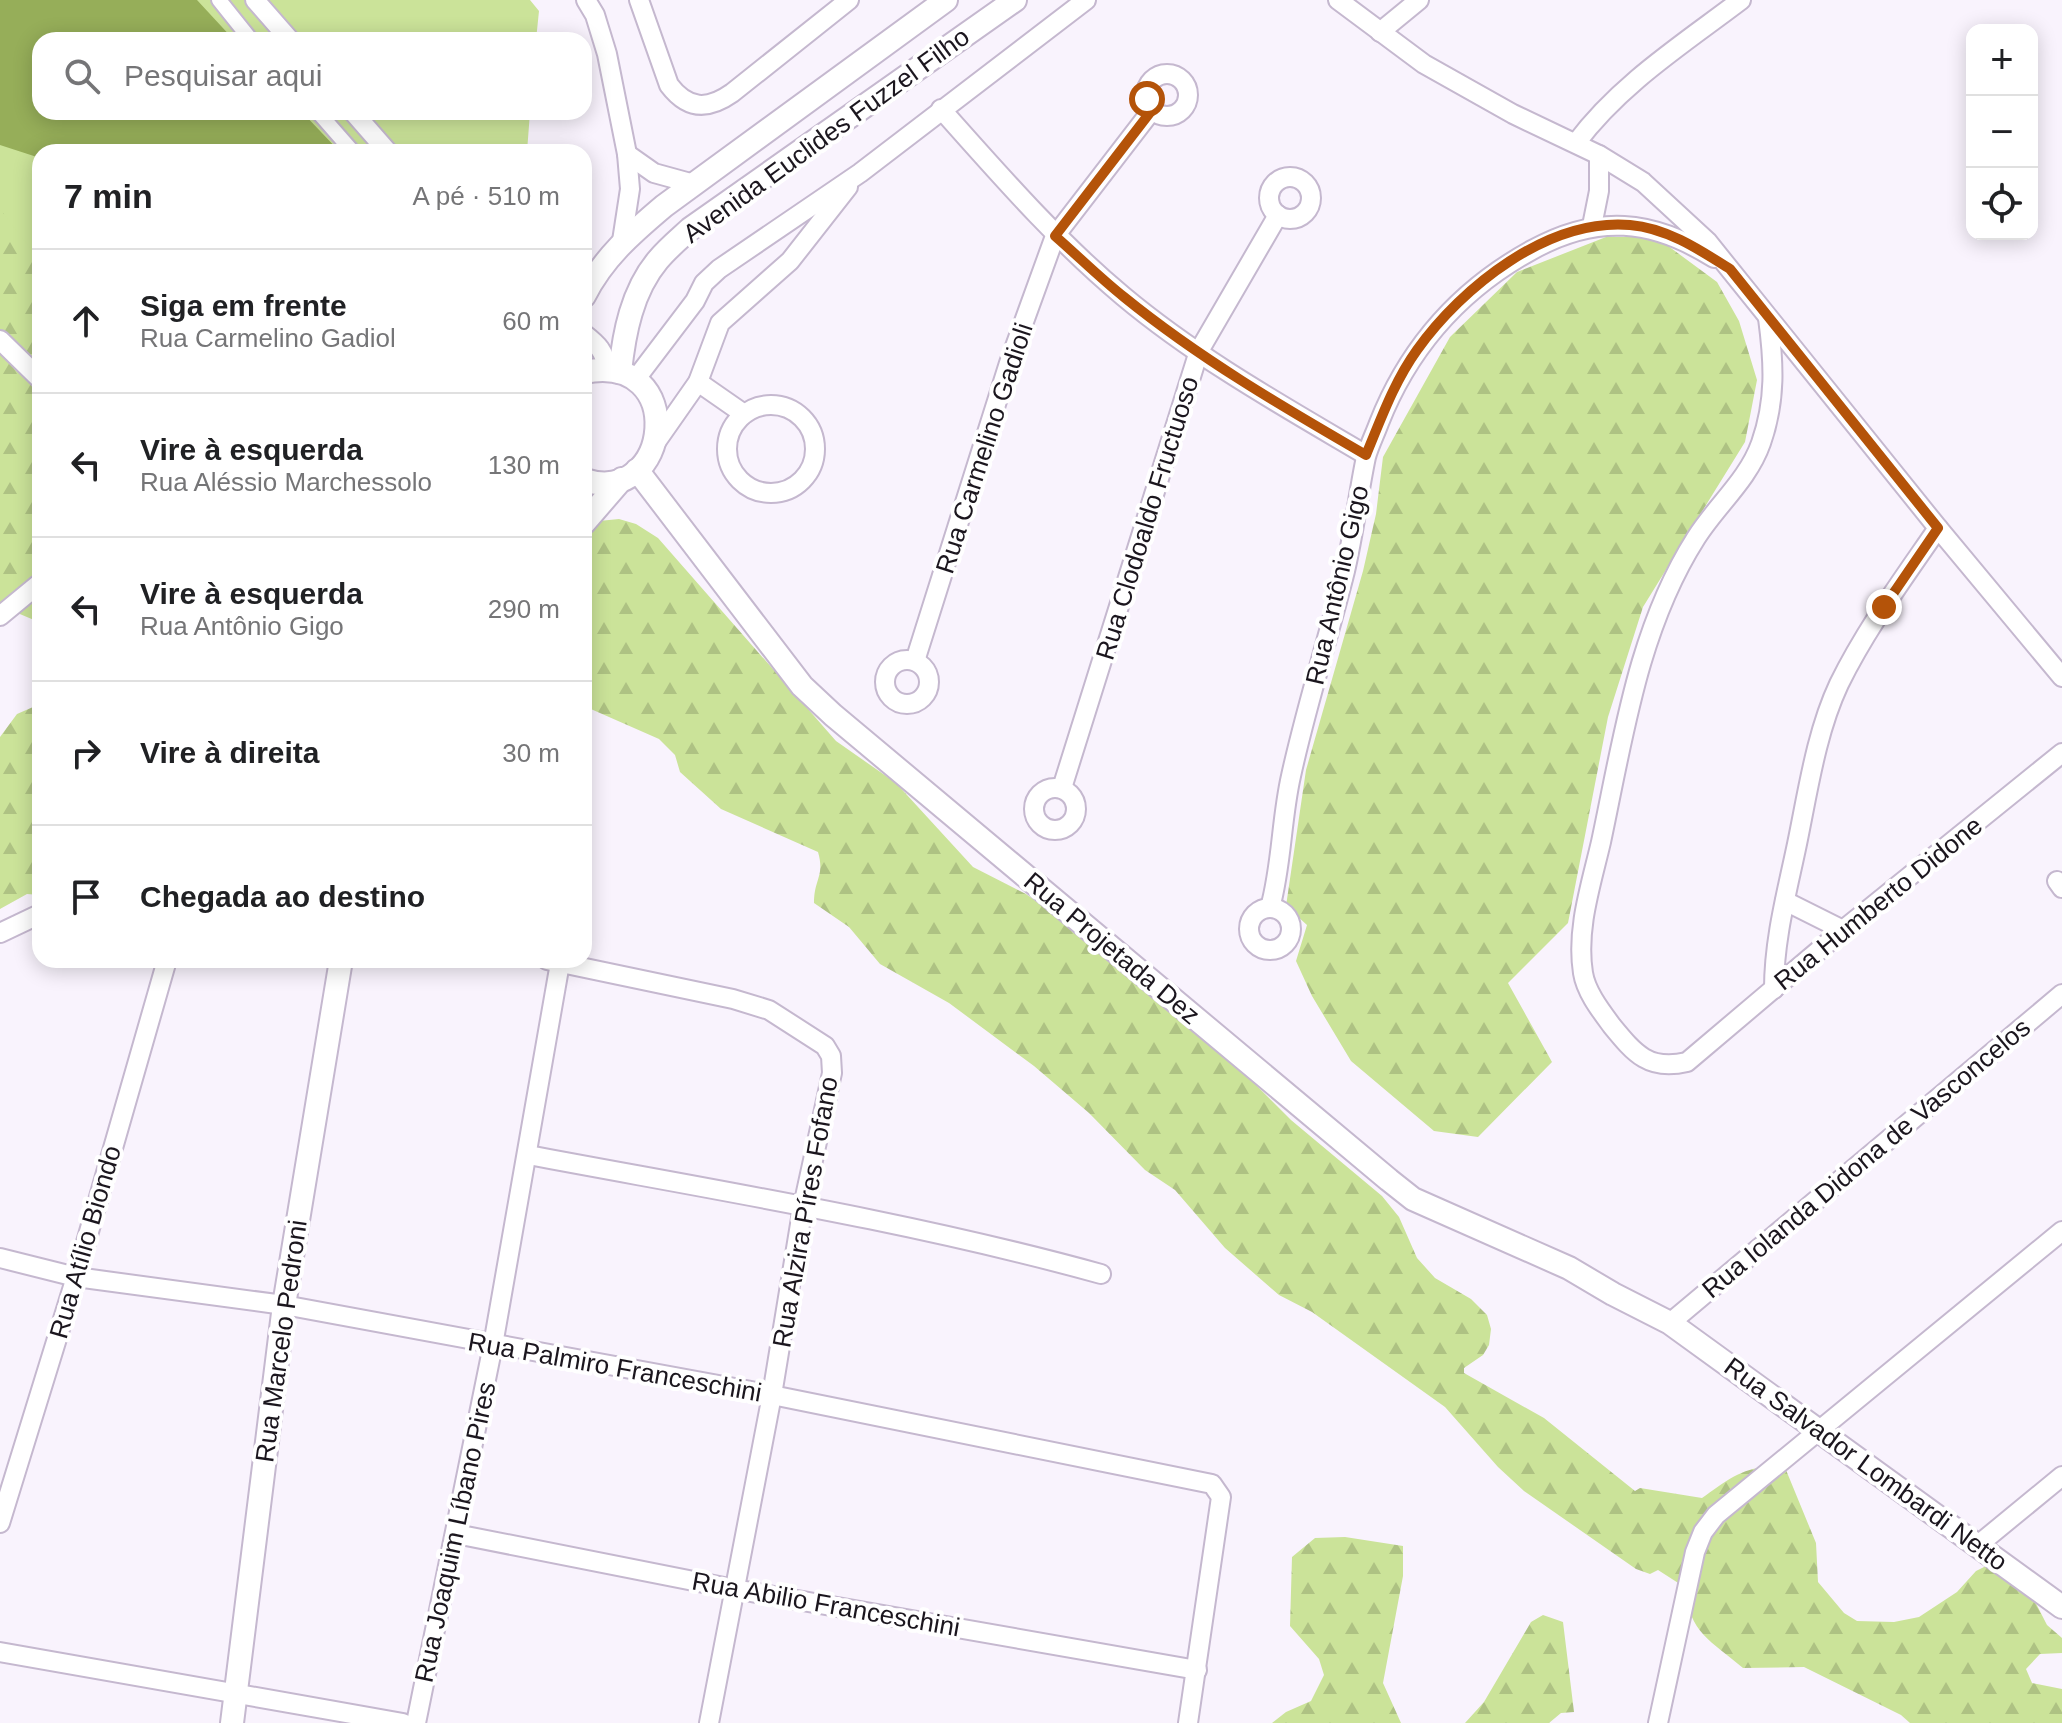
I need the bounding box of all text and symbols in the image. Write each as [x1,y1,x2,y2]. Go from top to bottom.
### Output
street label: Avenida Euclides Fuzzel Filho [677,21,975,249]
map controls [1966,24,2038,240]
button: + [1966,24,2038,96]
search box [32,32,592,120]
icon: search [60,54,104,98]
text: Pesquisar aqui [124,59,322,92]
route start [1129,81,1165,117]
button: − [1966,96,2038,168]
button: locate [1966,168,2038,240]
text: 7 min [64,177,153,215]
text: A pé · 510 m [413,181,560,211]
text: Siga em frente [140,289,347,322]
icon: ahead [64,299,108,343]
text: 60 m [502,306,560,336]
street label: Rua Carmelino Gadioli [929,319,1039,577]
text: Rua Carmelino Gadiol [140,323,396,353]
street label: Rua Clodoaldo Fructuoso [1090,373,1204,663]
text: Vire à esquerda [140,433,363,466]
icon: left [64,443,108,487]
text: 130 m [488,450,560,480]
text: Rua Aléssio Marchessolo [140,467,432,497]
street label: Rua Antônio Gigo [1299,482,1375,688]
text: Vire à esquerda [140,577,363,610]
icon: left [64,587,108,631]
route end [1866,589,1902,625]
text: 290 m [488,594,560,624]
text: Rua Antônio Gigo [140,611,344,641]
icon: right [64,731,108,775]
text: Vire à direita [140,736,320,769]
text: 30 m [502,738,560,768]
street label: Rua Humberto Didone [1768,810,1988,996]
street label: Rua Projetada Dez [1018,866,1206,1030]
icon: arrive [64,875,108,919]
text: Chegada ao destino [140,880,425,913]
street label: Rua Iolanda Didona de Vasconcelos [1696,1012,2036,1304]
street label: Rua Alzira Píres Fofano [766,1074,844,1350]
street label: Rua Atílio Biondo [43,1142,127,1342]
street label: Rua Marcelo Pedroni [249,1218,313,1464]
street label: Rua Palmiro Franceschini [466,1326,764,1408]
street label: Rua Salvador Lombardi Netto [1719,1351,2013,1577]
street label: Rua Joaquim Líbano Pires [408,1379,502,1685]
street label: Rua Abilio Franceschini [690,1566,962,1642]

